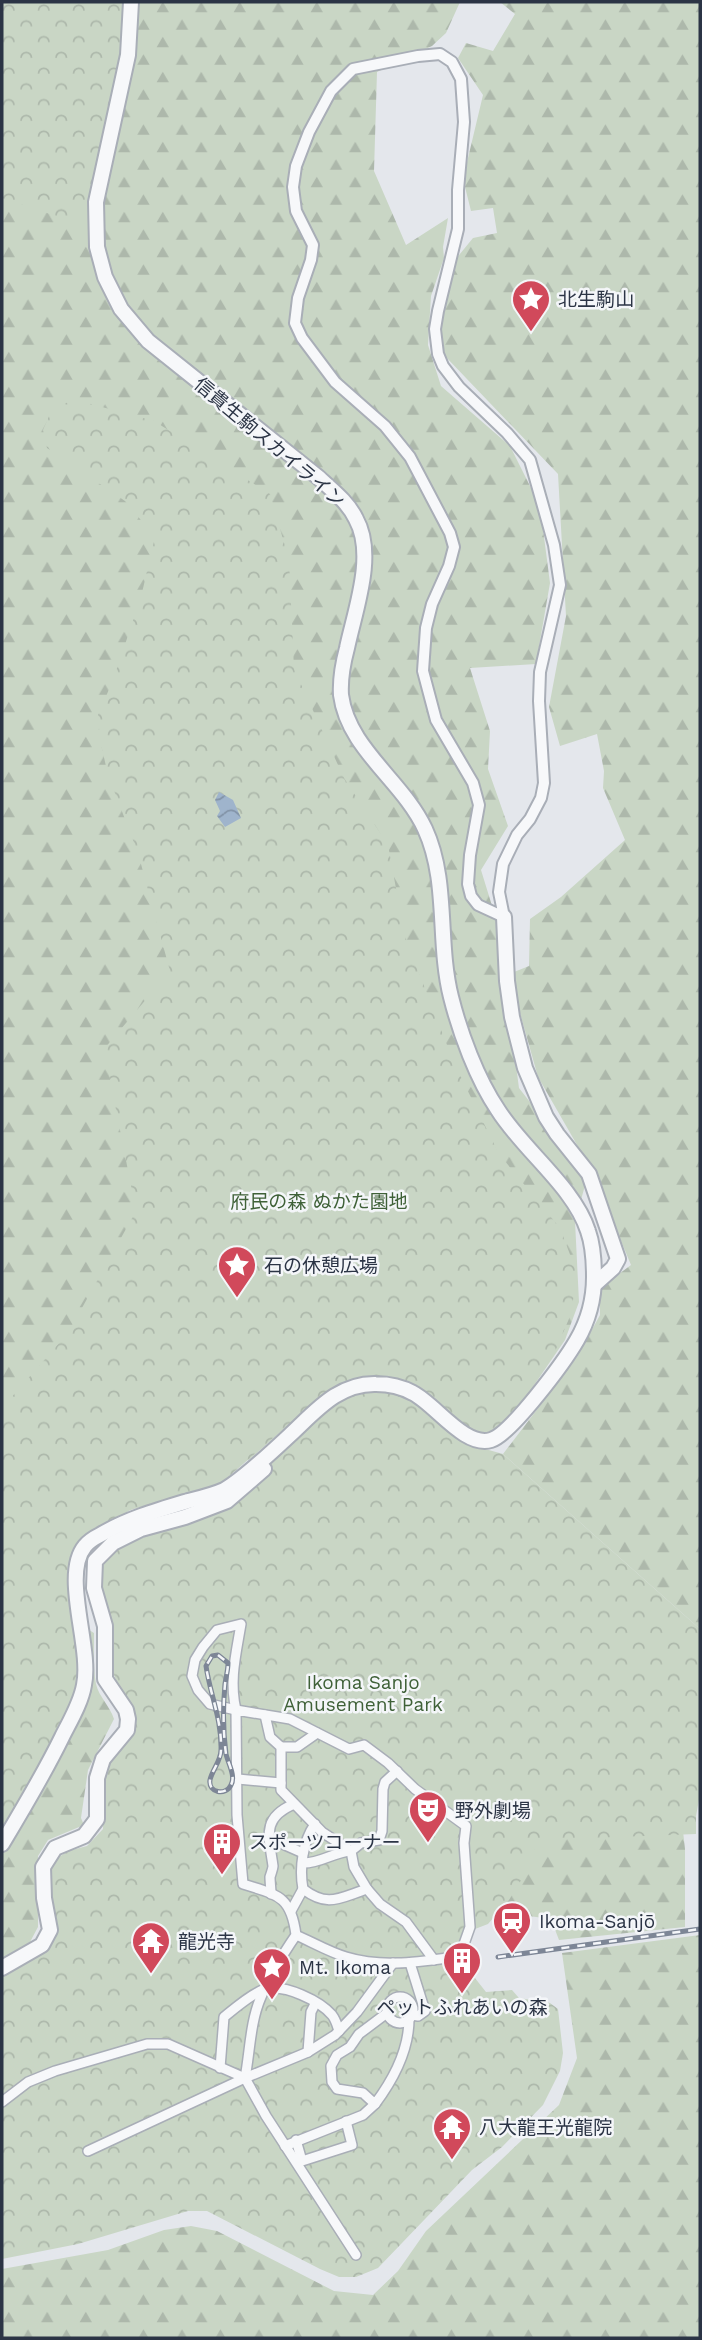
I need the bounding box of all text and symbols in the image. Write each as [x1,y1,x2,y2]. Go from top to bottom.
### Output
place icon: 北生駒山 [510,278,552,333]
place label: 北生駒山 [558,288,634,311]
street label: 信貴生駒スカイライン [190,373,350,512]
park label: 府民の森 ぬかた園地 [230,1190,408,1213]
place icon: 石の休憩広場 [216,1244,258,1299]
place label: 石の休憩広場 [264,1254,378,1277]
park label: Ikoma Sanjo Amusement Park [283,1671,443,1716]
theatre icon: 野外劇場 [407,1789,449,1844]
place label: 野外劇場 [455,1799,531,1822]
building icon: スポーツコーナー [201,1821,243,1876]
place label: スポーツコーナー [249,1831,401,1854]
station icon: Ikoma-Sanjō [491,1900,533,1955]
place label: Ikoma-Sanjō [539,1910,655,1933]
temple icon: 龍光寺 [130,1920,172,1975]
place label: 龍光寺 [178,1930,235,1953]
building icon: ペットふれあいの森 [441,1940,483,1995]
place icon: Mt. Ikoma [251,1946,293,2001]
place label: Mt. Ikoma [299,1956,391,1979]
place label: ペットふれあいの森 [376,1996,548,2019]
temple icon: 八大龍王光龍院 [431,2106,473,2161]
place label: 八大龍王光龍院 [479,2116,612,2139]

